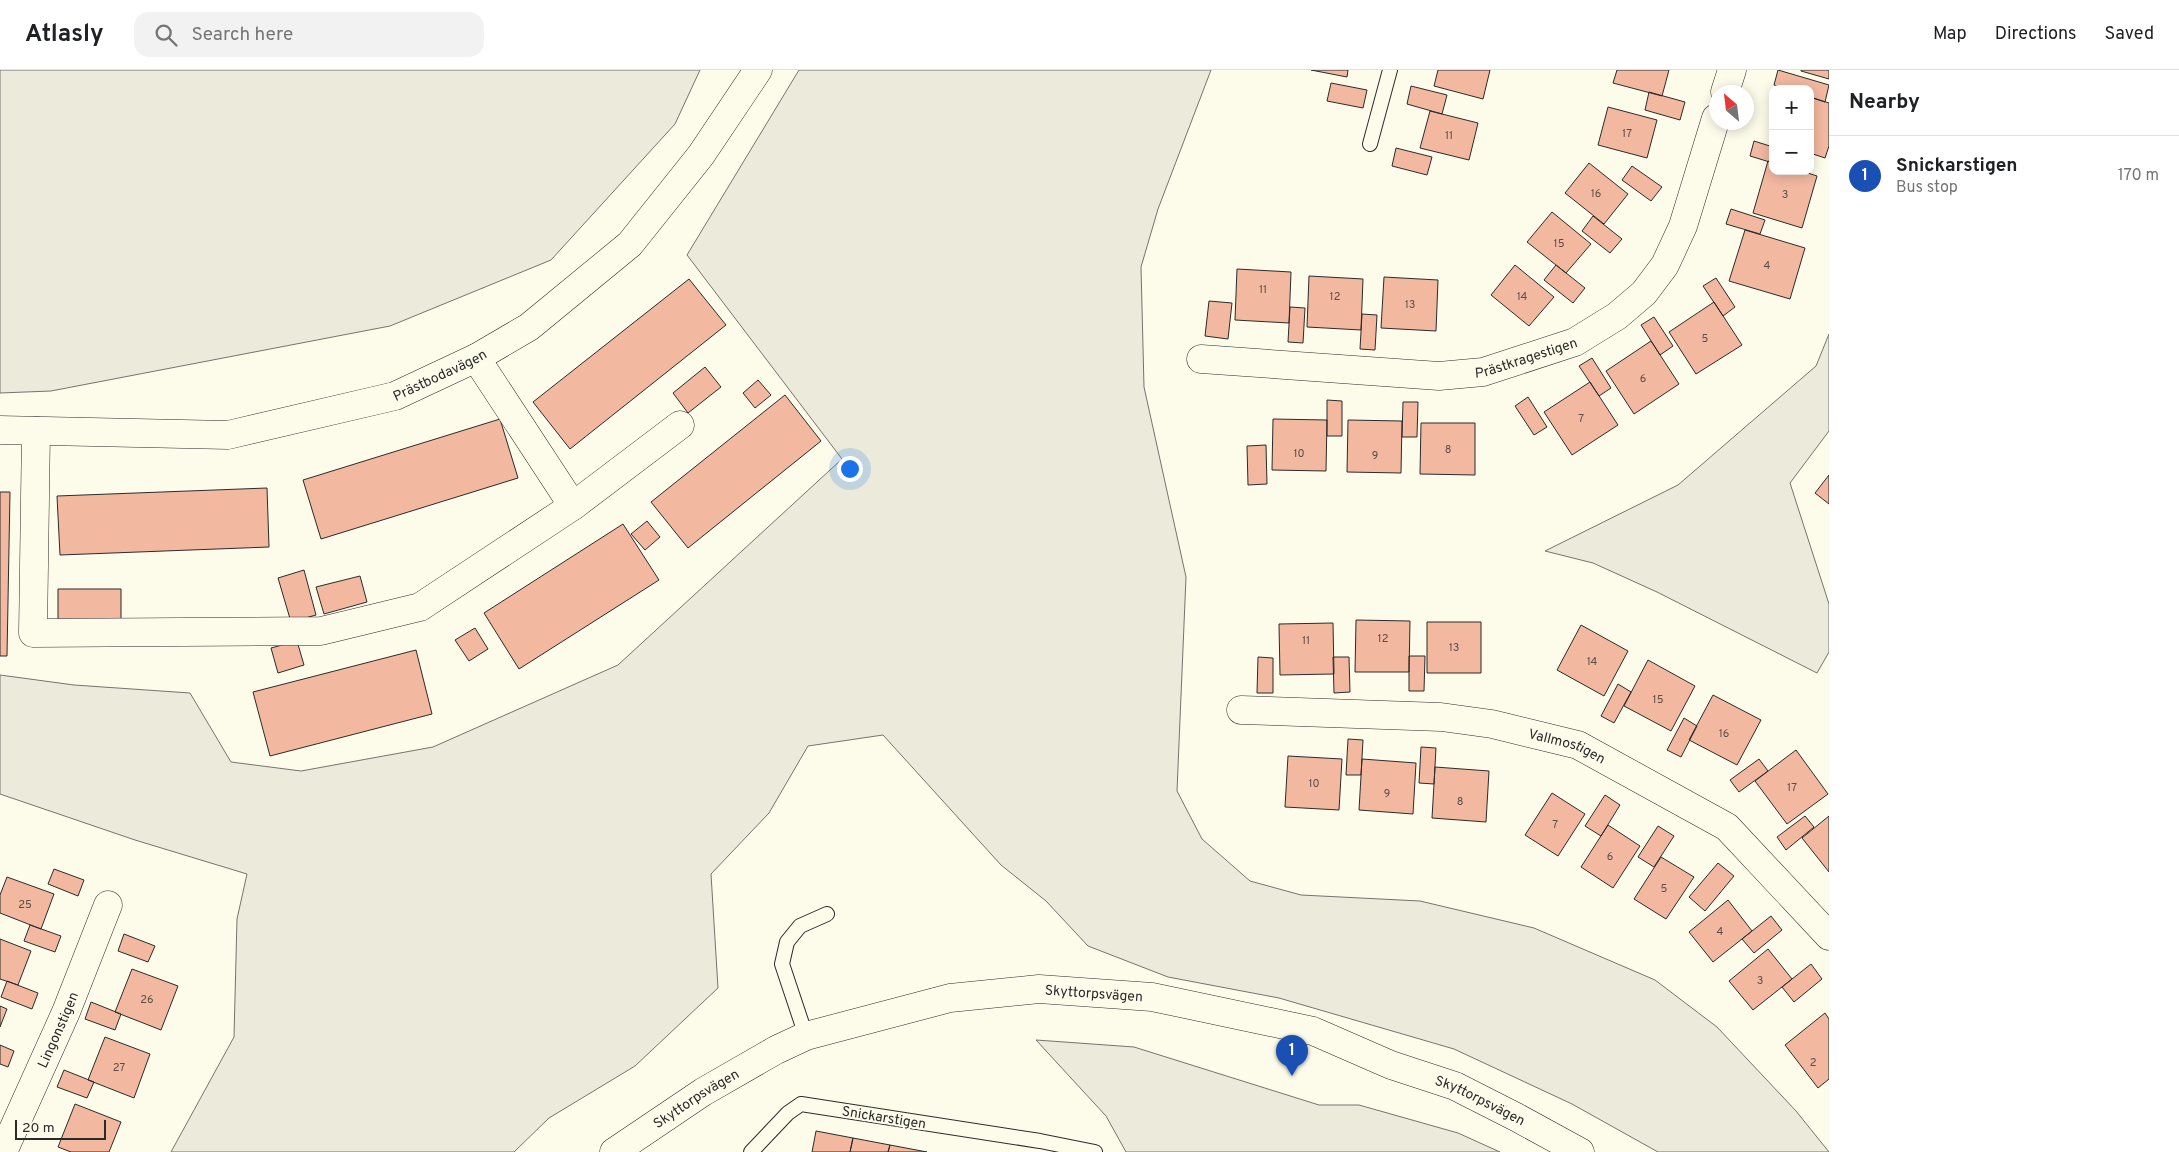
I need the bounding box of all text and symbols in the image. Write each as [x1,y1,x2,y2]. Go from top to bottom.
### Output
search box [134,12,484,57]
text: Atlasly [25,20,104,50]
icon: search [152,21,180,49]
text: Search here [192,23,293,47]
text: Map [1933,23,1967,46]
text: Directions [1995,23,2077,46]
text: Saved [2105,23,2154,46]
north arrow [1709,85,1754,130]
map controls [1769,85,1814,175]
button: + [1769,85,1814,130]
text: Nearby [1849,89,1920,116]
house number: 17 [1622,127,1632,141]
house number: 11 [1445,129,1453,143]
button: − [1769,130,1814,175]
text: Snickarstigen [1896,154,2018,178]
text: 1 [1862,166,1868,186]
text: 170 m [2118,166,2159,186]
text: Bus stop [1896,178,1958,198]
house number: 16 [1591,187,1601,201]
house number: 3 [1782,188,1788,202]
house number: 15 [1554,237,1565,251]
house number: 4 [1764,259,1771,273]
house number: 11 [1259,283,1267,297]
house number: 12 [1330,290,1340,304]
house number: 14 [1517,290,1528,304]
house number: 13 [1405,298,1415,312]
house number: 5 [1702,332,1709,346]
street label: Prästkragestigen [1474,335,1580,383]
street label: Prästbodavägen [391,346,490,406]
house number: 6 [1640,372,1646,386]
house number: 7 [1578,412,1584,426]
house number: 8 [1445,443,1451,457]
house number: 10 [1293,447,1305,461]
house number: 9 [1372,449,1378,463]
your location [837,456,863,482]
house number: 12 [1378,632,1388,646]
house number: 11 [1302,634,1310,648]
house number: 13 [1449,641,1459,655]
house number: 14 [1587,655,1598,669]
house number: 15 [1653,693,1664,707]
street label: Vallmostigen [1526,726,1608,768]
house number: 16 [1719,727,1729,741]
house number: 10 [1308,777,1320,791]
house number: 17 [1787,781,1797,795]
house number: 9 [1384,787,1390,801]
house number: 8 [1457,795,1463,809]
house number: 7 [1552,818,1558,832]
house number: 6 [1607,850,1613,864]
house number: 5 [1661,882,1668,896]
house number: 25 [18,898,32,912]
house number: 4 [1717,925,1724,939]
house number: 3 [1757,974,1763,988]
street label: Skyttorpsvägen [1044,982,1143,1006]
street label: Lingonstigen [35,990,83,1071]
house number: 26 [140,993,154,1007]
pin: 1 [1276,1035,1308,1076]
house number: 2 [1810,1056,1816,1070]
house number: 27 [113,1061,125,1075]
street label: Skyttorpsvägen [651,1066,743,1133]
street label: Skyttorpsvägen [1432,1073,1528,1130]
street label: Snickarstigen [840,1103,927,1134]
scale bar [15,1117,106,1140]
text: 20 m [22,1120,55,1137]

